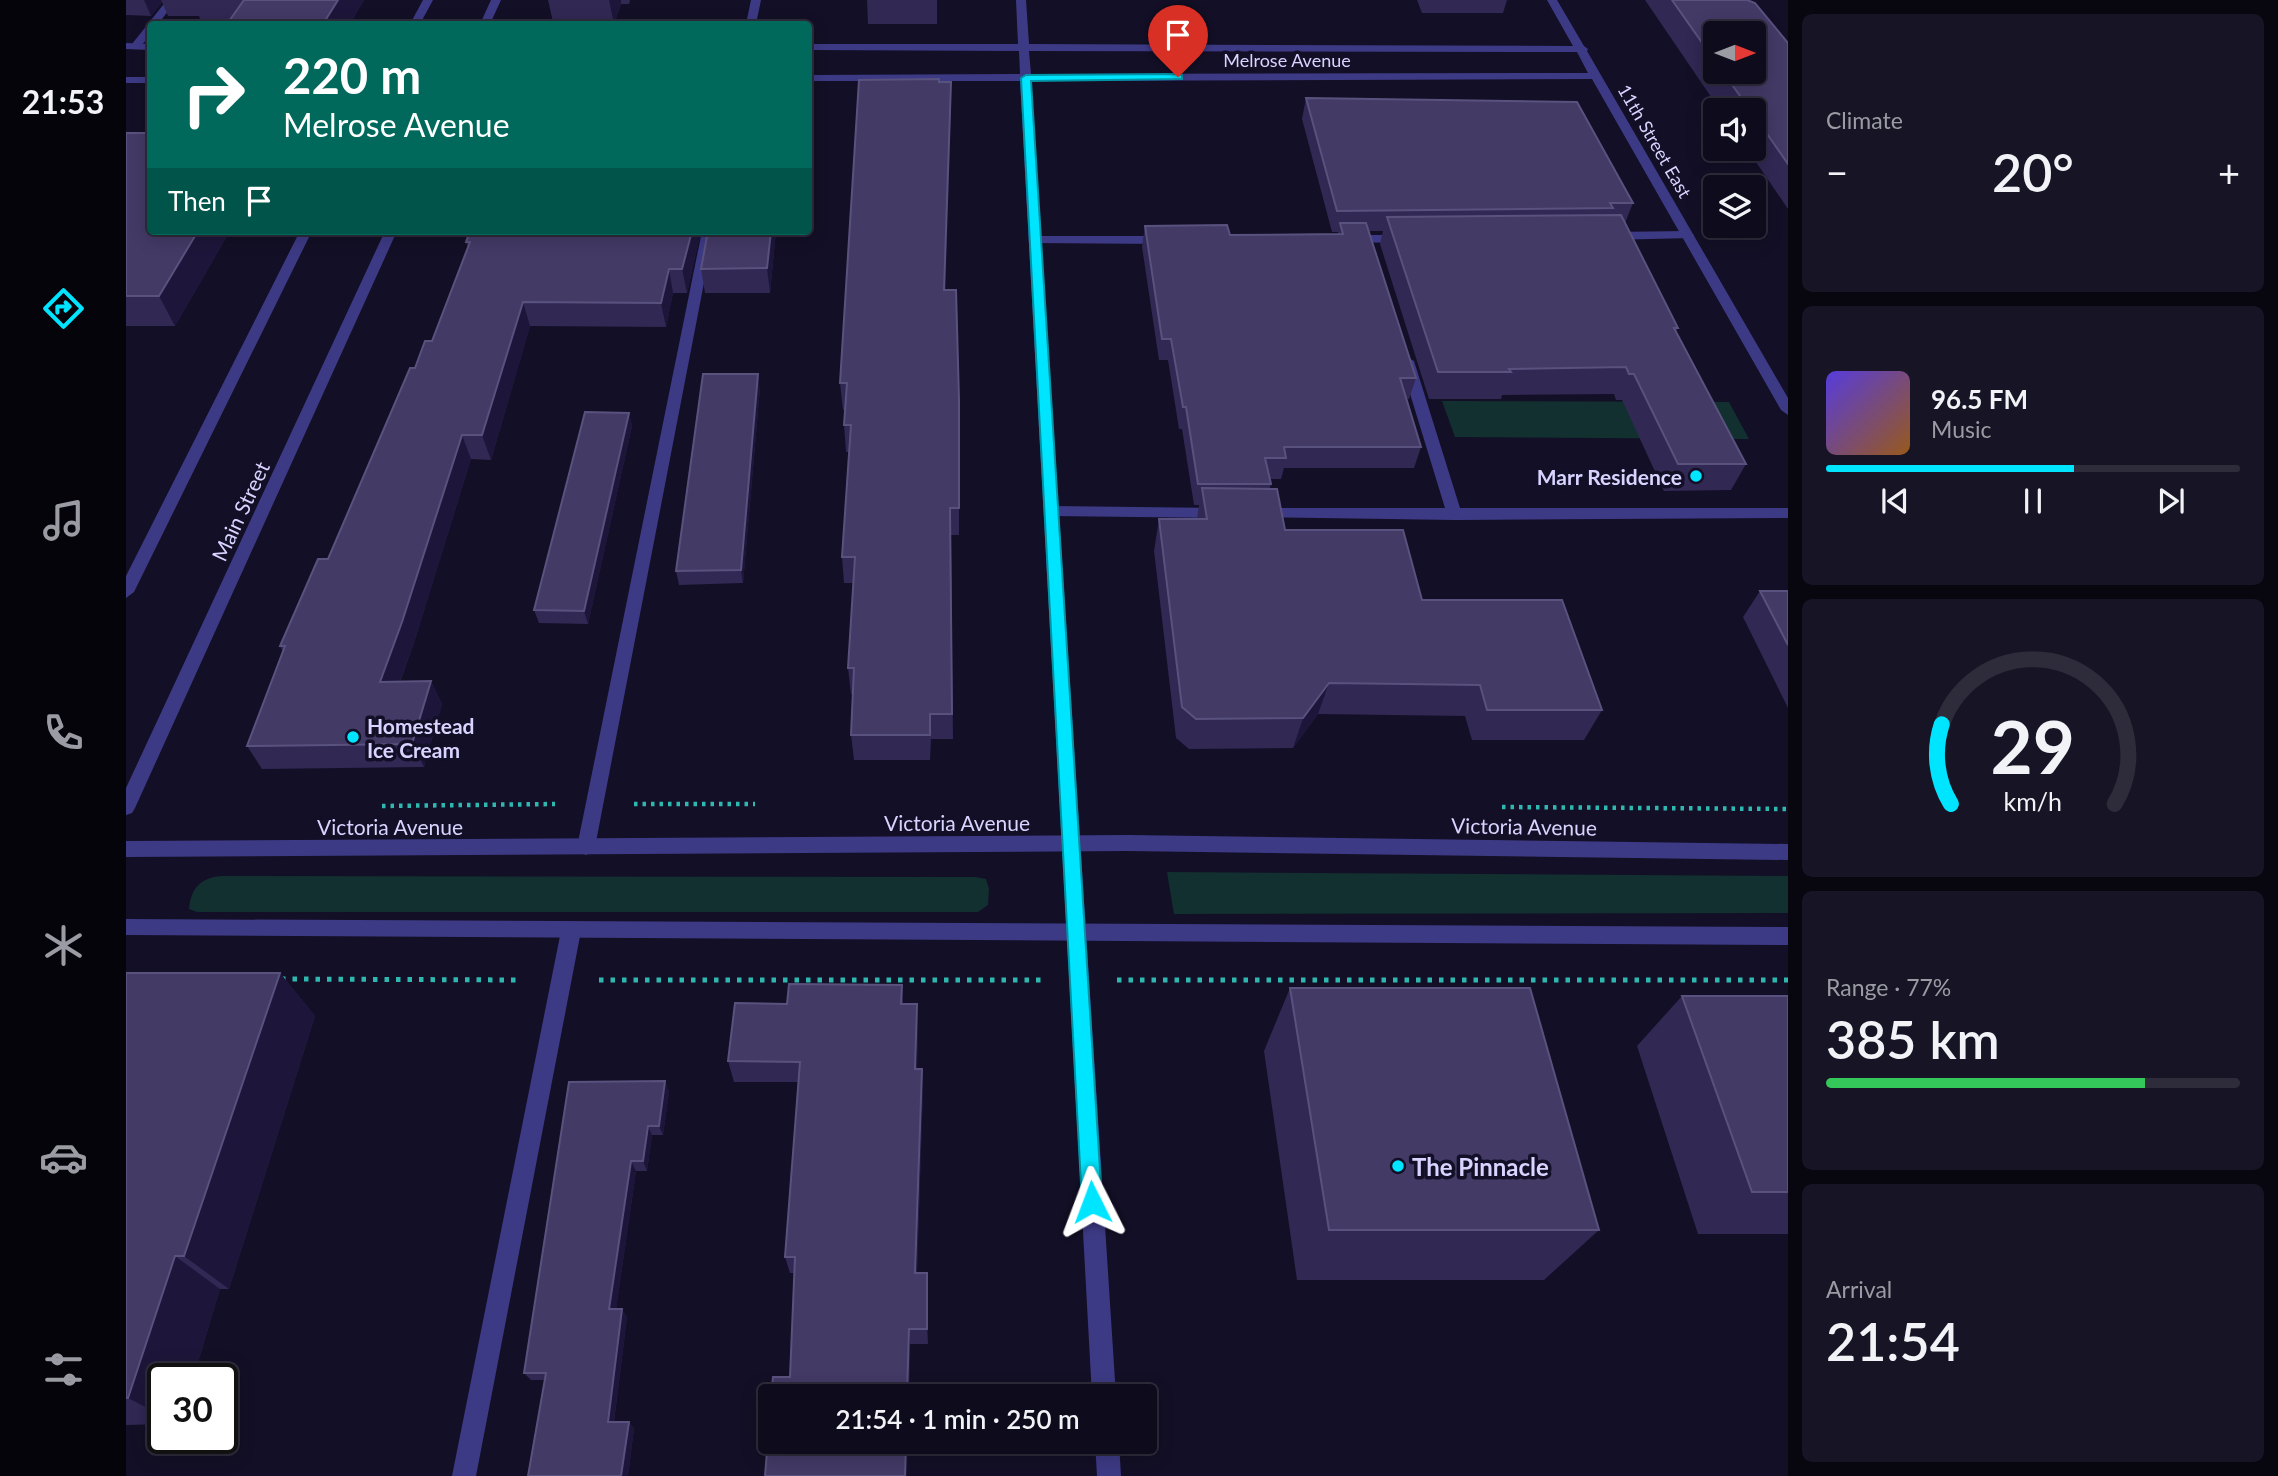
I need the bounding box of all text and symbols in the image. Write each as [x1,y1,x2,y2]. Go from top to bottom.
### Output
pin [1148,5,1208,77]
icon: arrive [1159,16,1197,54]
north arrow [1703,21,1766,84]
map controls [1703,21,1766,238]
text: 220 m [283,46,421,104]
icon: right [168,49,259,140]
street label: Melrose Avenue [1223,49,1351,71]
street label: 11th Street East [1614,80,1697,202]
text: 21:53 [22,82,104,121]
button: sound [1703,98,1766,161]
text: Melrose Avenue [283,105,510,144]
text: Climate [1826,106,1903,134]
text: 20° [1992,141,2074,203]
text: − [1826,149,1848,195]
text: + [2218,149,2240,195]
button: layers [1703,175,1766,238]
icon: arrive [240,182,278,220]
text: Then [168,185,226,217]
icon: directions [39,284,88,333]
text: 96.5 FM [1931,383,2028,415]
text: Music [1931,415,1991,443]
street label: Main Street [206,457,274,565]
place label: Marr Residence [1537,464,1682,489]
marker: Marr Residence [1688,468,1704,484]
icon: previous [1876,482,1914,520]
icon: pause [2014,482,2052,520]
icon: next [2152,482,2190,520]
icon: music [39,496,88,545]
text: 29 [1991,702,2075,790]
icon: phone [39,708,88,757]
place label: Homestead Ice Cream [367,713,474,762]
marker: Homestead Ice Cream [345,729,361,745]
text: km/h [2004,786,2062,816]
street label: Victoria Avenue [884,810,1030,835]
street label: Victoria Avenue [1451,812,1597,840]
street label: Victoria Avenue [317,814,463,839]
icon: climate [39,921,88,970]
text: Range · 77% [1826,973,1951,1001]
text: 385 km [1826,1008,2000,1070]
icon: car [39,1133,88,1182]
place label: The Pinnacle [1412,1152,1549,1181]
marker: The Pinnacle [1390,1158,1406,1174]
position arrow [1055,1165,1129,1239]
text: Arrival [1826,1275,1892,1303]
text: 21:54 [1826,1310,1960,1372]
icon: filters [39,1345,88,1394]
speed limit sign: 30 [147,1363,238,1454]
text: 21:54 · 1 min · 250 m [835,1403,1080,1435]

